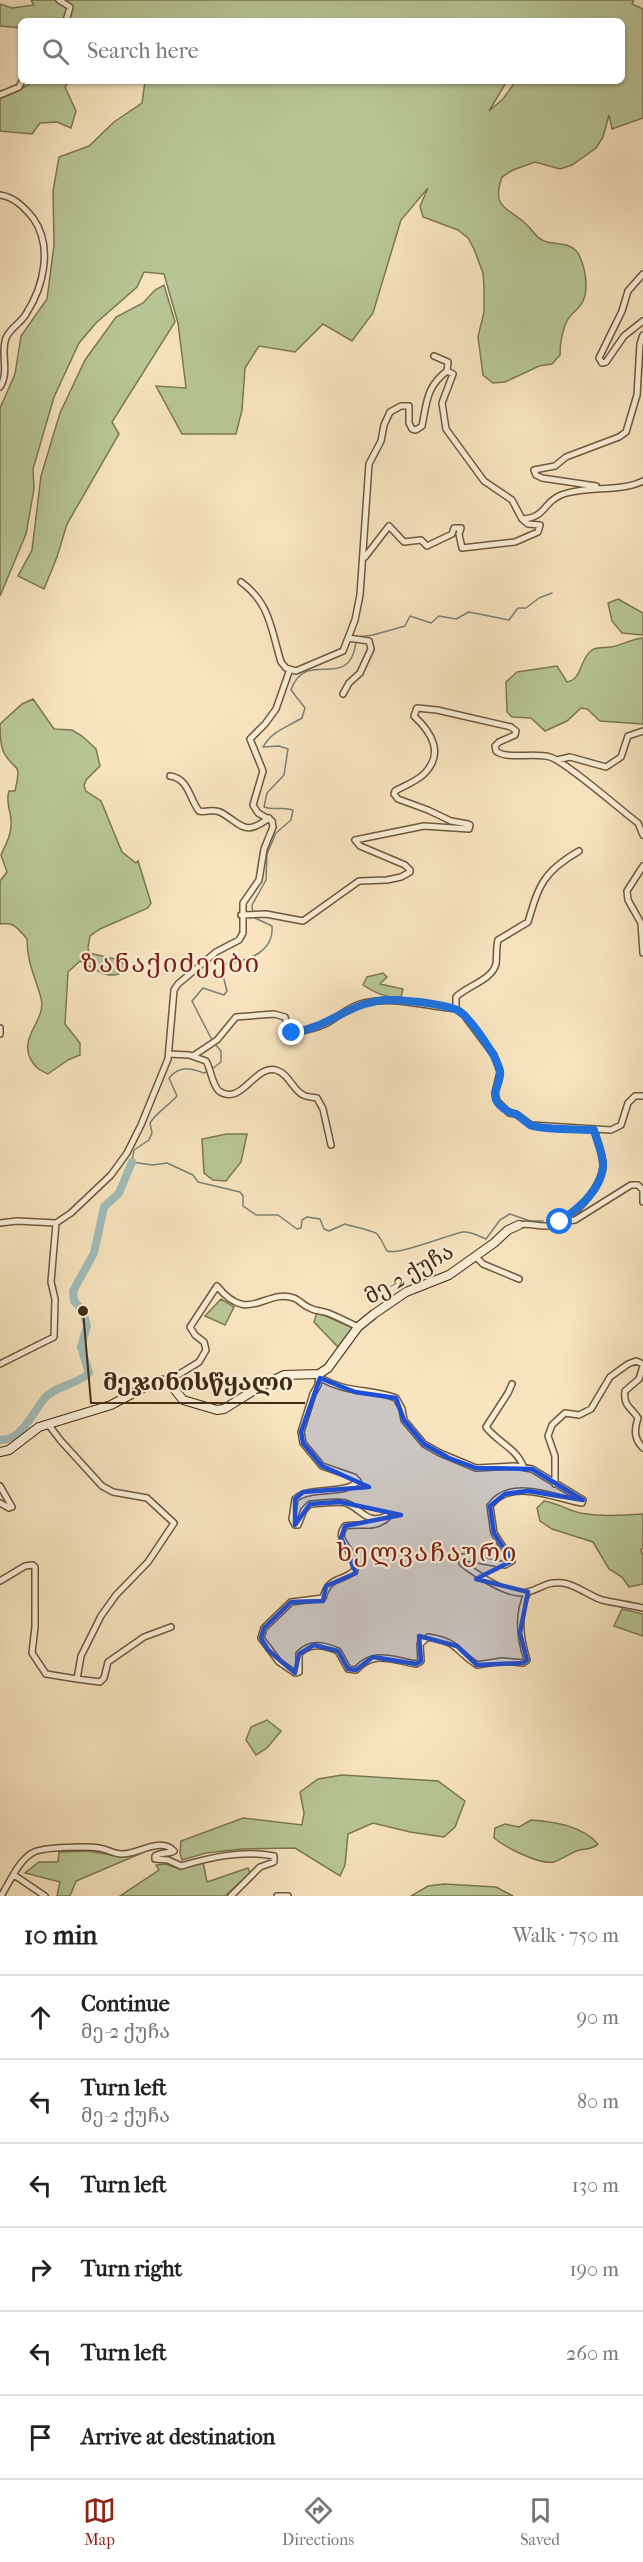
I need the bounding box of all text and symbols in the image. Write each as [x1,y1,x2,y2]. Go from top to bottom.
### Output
search box [18,18,625,84]
icon: search [39,35,72,68]
text: Search here [87,38,199,64]
district label: ზანაქიძეები [81,948,261,979]
route end [278,1019,304,1045]
route start [546,1208,572,1234]
street label: მე-2 ქუჩა [360,1238,458,1310]
callout: მეჯინისწყალი [91,1361,305,1403]
text: მეჯინისწყალი [103,1368,293,1396]
district label: ხელვაჩაური [336,1537,518,1568]
text: 10 min [24,1920,97,1951]
text: Walk · 750 m [513,1924,619,1947]
text: Continue [81,1991,170,2017]
icon: ahead [24,2001,57,2034]
text: 90 m [577,2006,619,2029]
text: მე-2 ქუჩა [81,2020,170,2043]
text: Turn left [81,2075,167,2101]
icon: left [24,2085,57,2118]
text: 80 m [577,2090,619,2113]
text: მე-2 ქუჩა [81,2104,170,2127]
icon: left [24,2169,57,2202]
text: Turn left [81,2172,167,2198]
text: 130 m [572,2174,619,2197]
icon: right [24,2253,57,2286]
text: Turn right [81,2256,182,2282]
text: 190 m [569,2258,619,2281]
icon: left [24,2337,57,2370]
text: Turn left [81,2340,167,2366]
text: 260 m [566,2342,619,2365]
icon: arrive [24,2421,57,2454]
text: Arrive at destination [81,2424,275,2450]
tab: Map [83,2494,116,2549]
tab: Directions [282,2494,354,2549]
tab: Saved [520,2494,560,2549]

